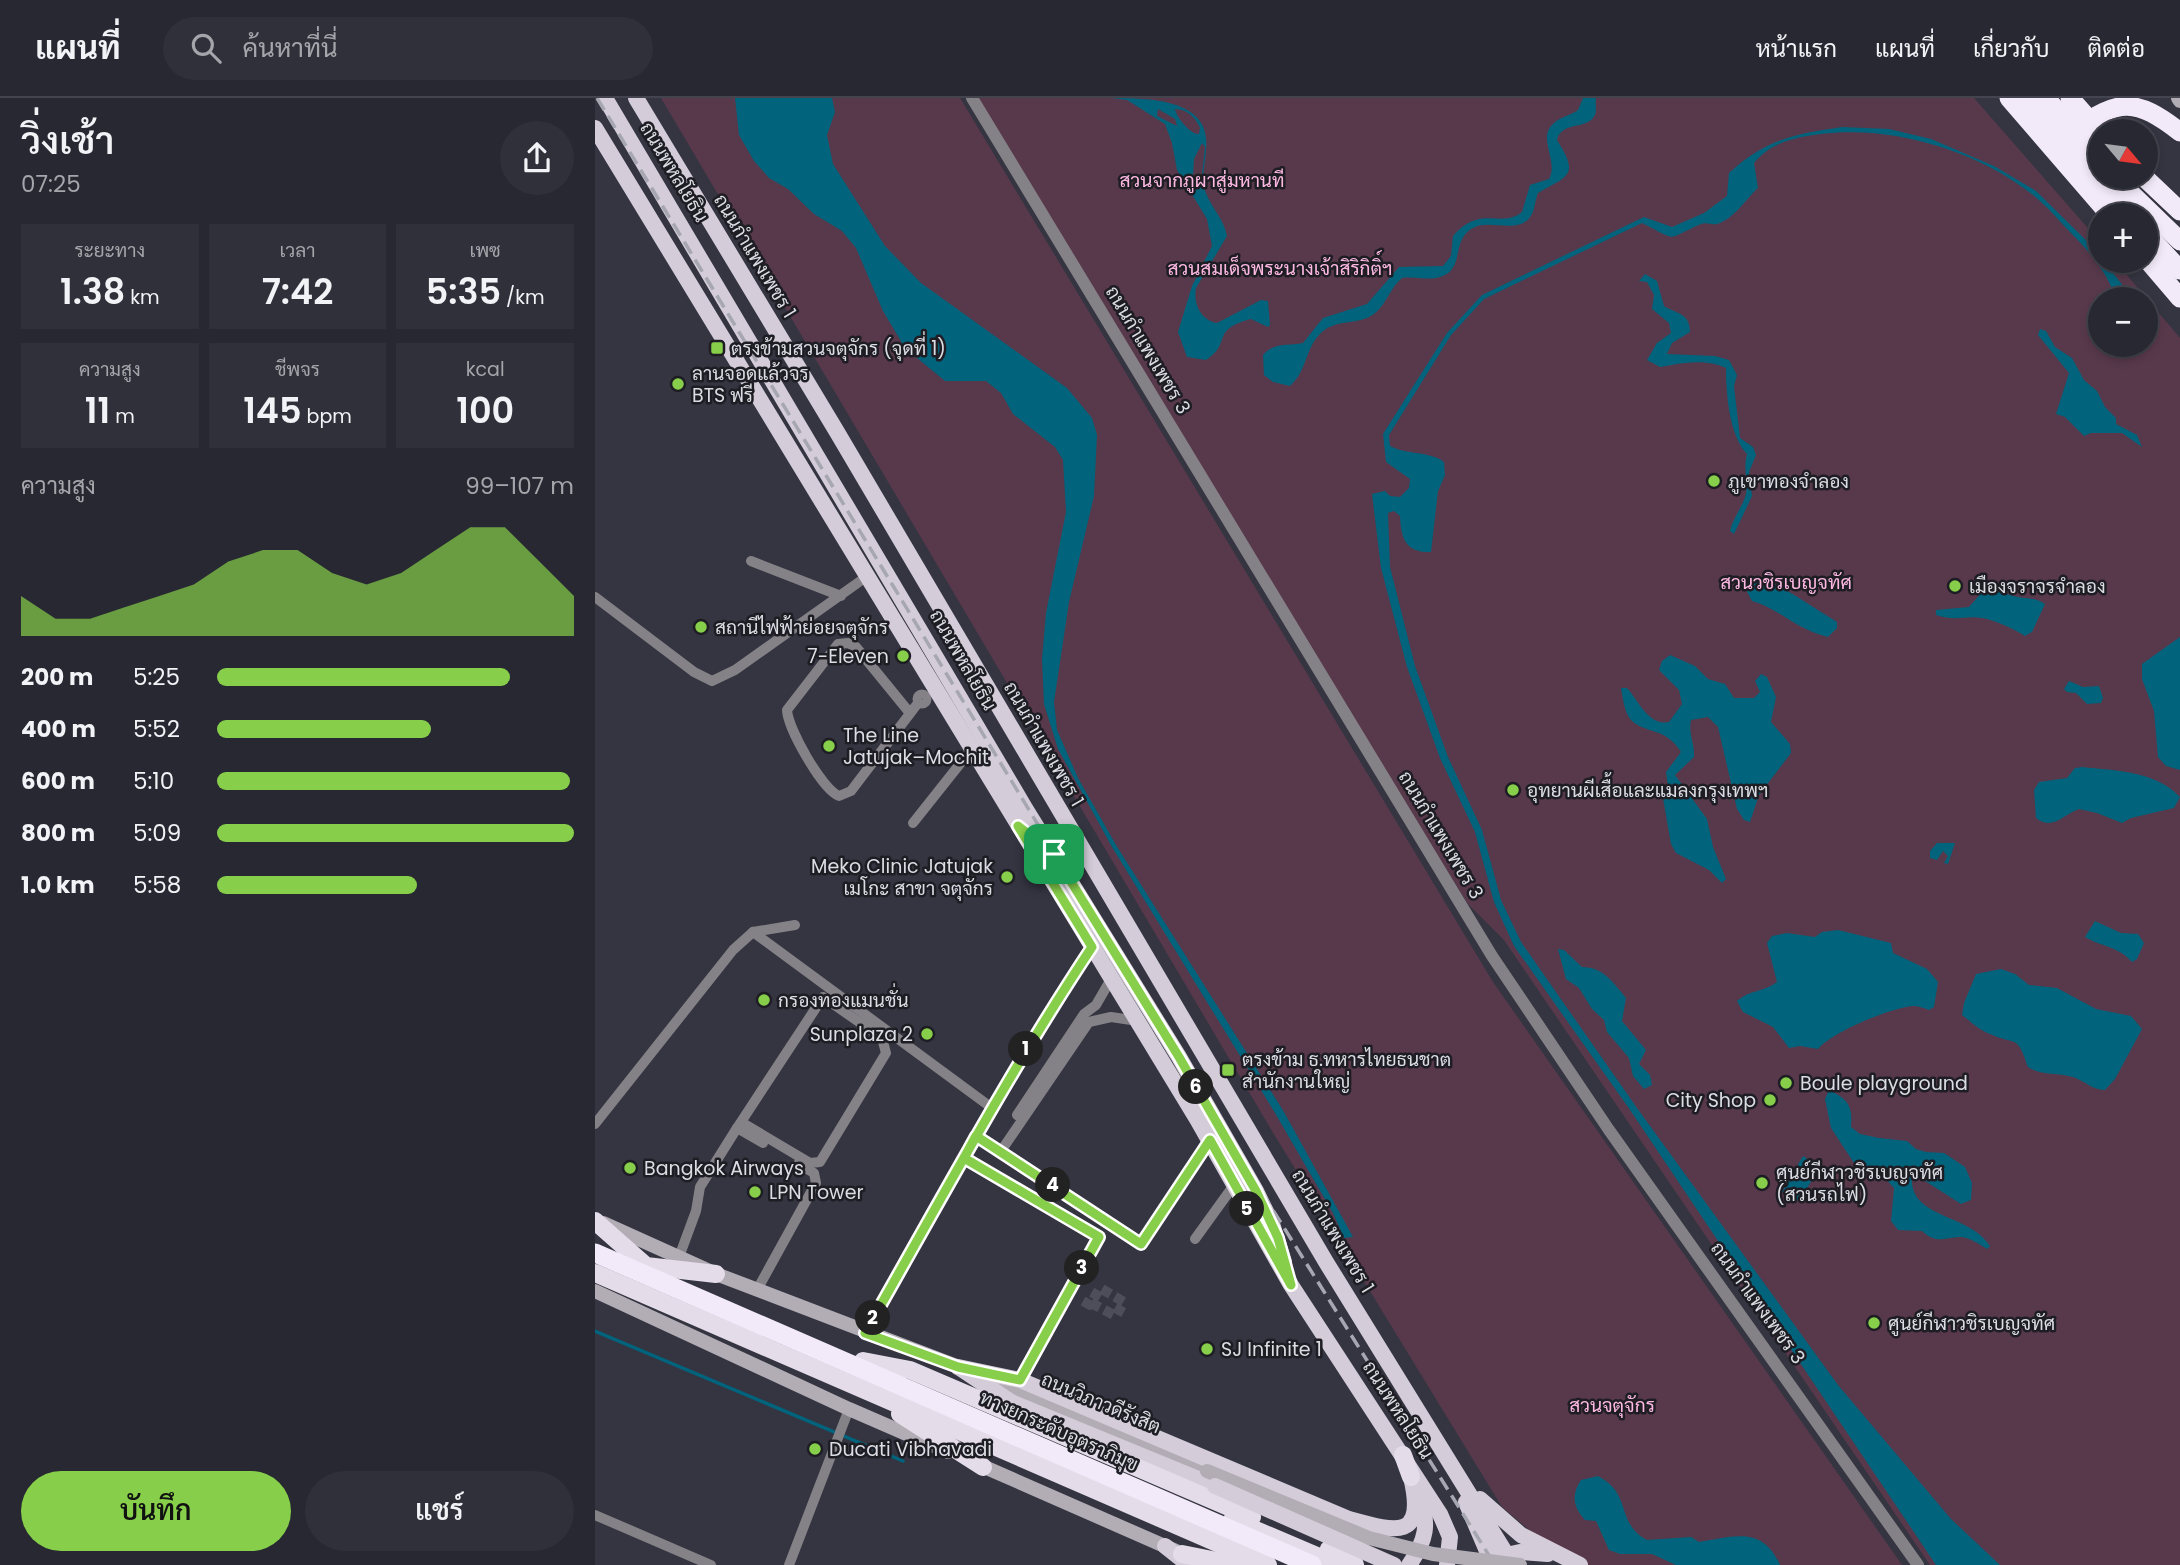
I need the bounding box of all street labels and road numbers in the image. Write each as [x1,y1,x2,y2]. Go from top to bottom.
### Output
street label: ถนนพหลโยธิน [633,117,715,227]
street label: ถนนกำแพงเพชร 1 [707,189,803,323]
street label: ถนนกำแพงเพชร 3 [1099,281,1197,419]
street label: ถนนพหลโยธิน [923,605,1003,715]
street label: ถนนกำแพงเพชร 1 [997,677,1091,811]
street label: ถนนกำแพงเพชร 3 [1392,766,1490,904]
street label: ถนนกำแพงเพชร 1 [1285,1164,1381,1298]
street label: ถนนกำแพงเพชร 3 [1704,1236,1812,1370]
street label: ถนนพหลโยธิน [1356,1355,1440,1465]
street label: ถนนวิภาวดีรังสิต [1037,1366,1165,1440]
street label: ทางยกระดับอุตราภิมุข [976,1384,1142,1478]

